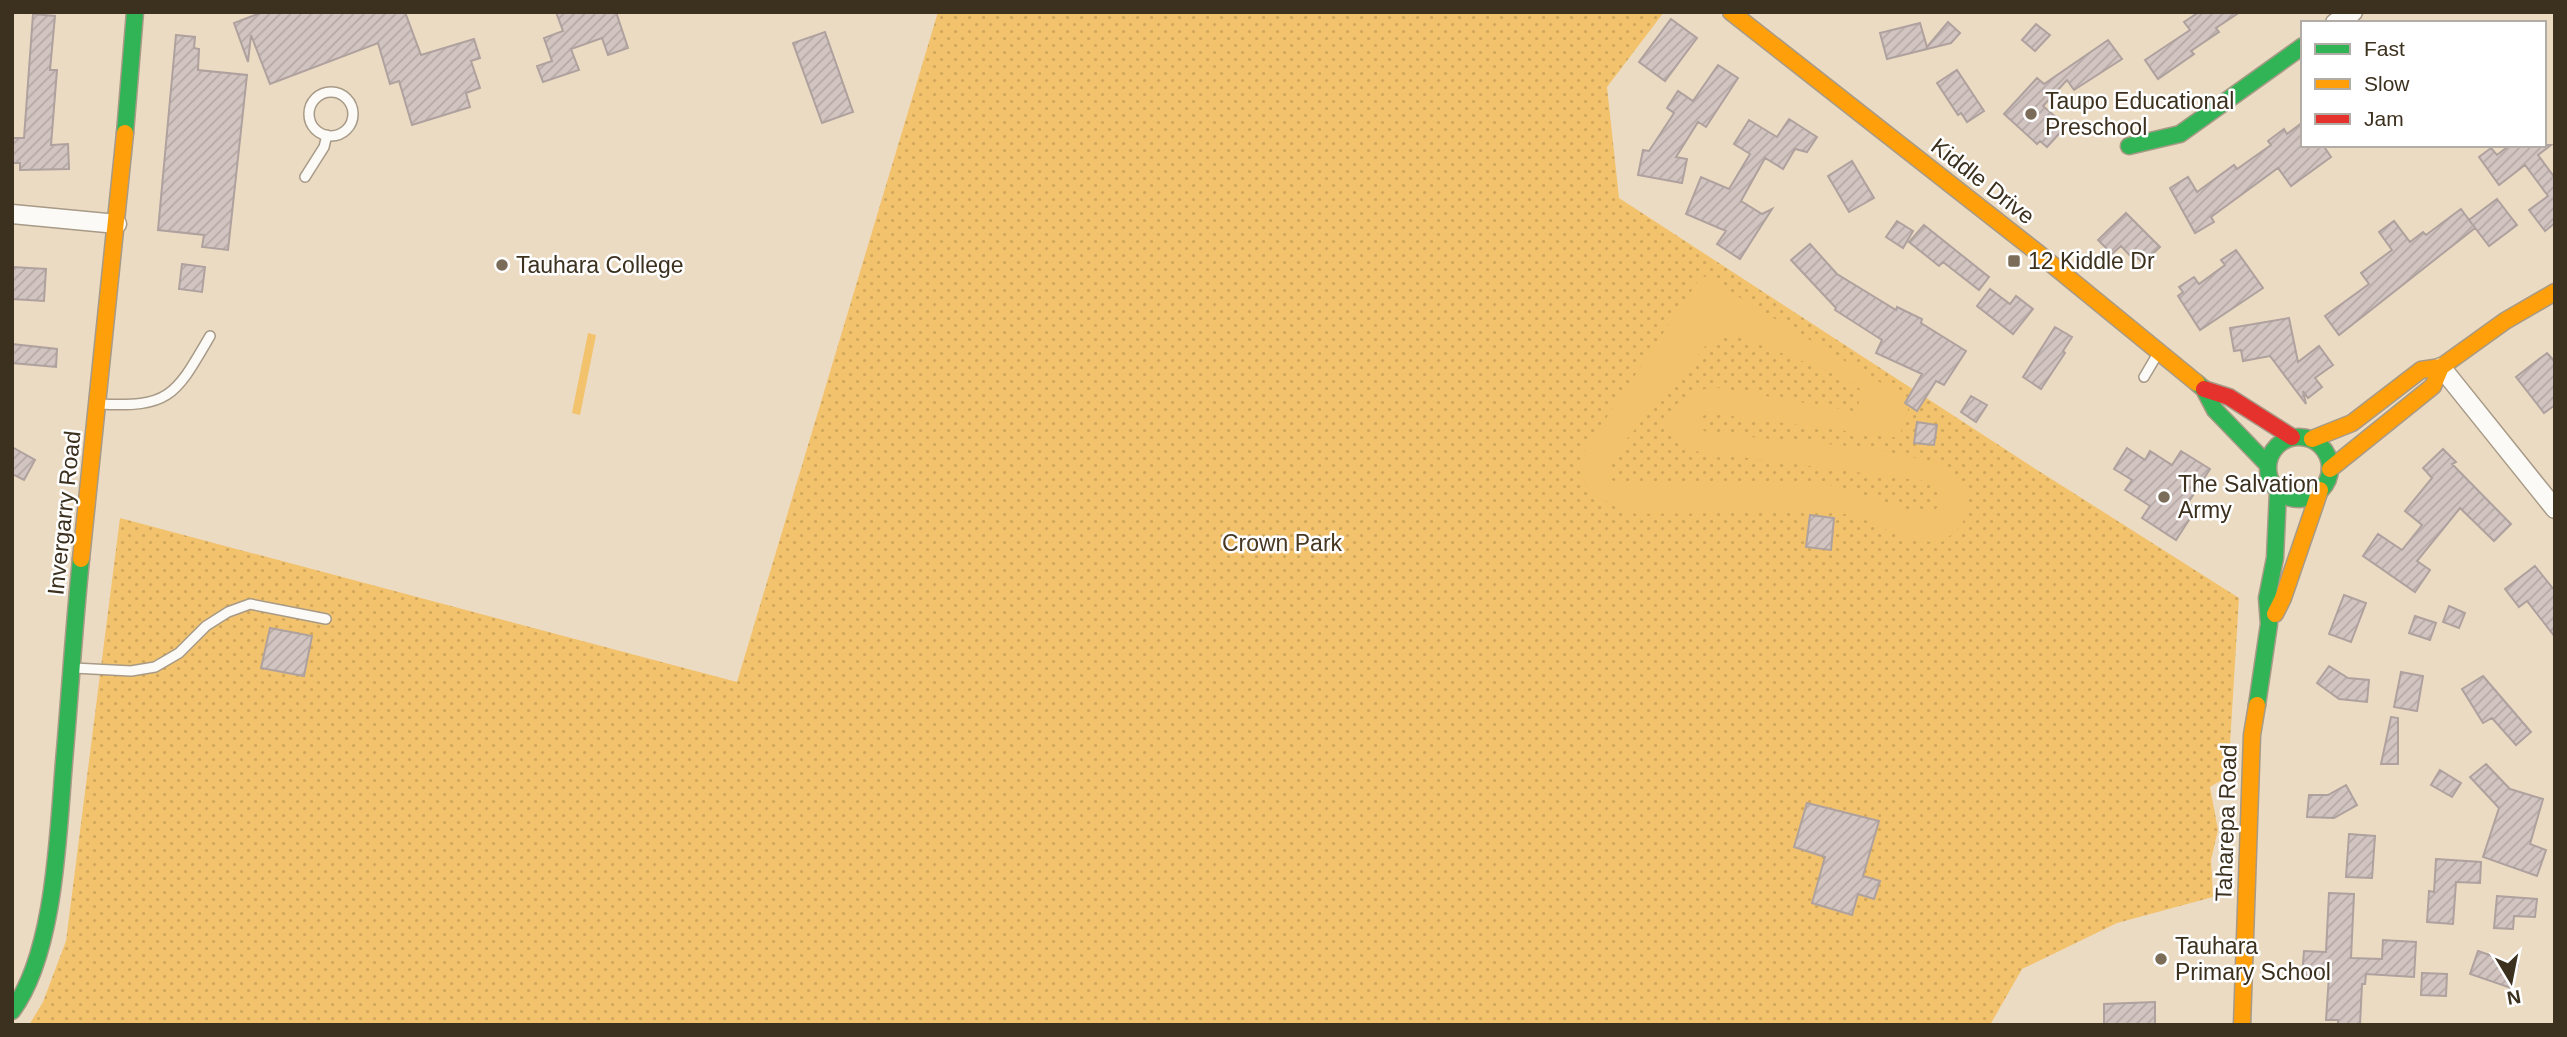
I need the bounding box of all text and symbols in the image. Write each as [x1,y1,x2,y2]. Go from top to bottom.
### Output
legend [2301,21,2546,147]
text: Fast [2364,37,2405,60]
text: Slow [2364,72,2410,95]
place label: Taupo Educational Preschool [2045,88,2234,140]
marker: Taupo Educational Preschool [2023,106,2039,122]
text: Jam [2364,107,2404,130]
street label: Kiddle Drive [1926,133,2040,229]
place label: 12 Kiddle Dr [2028,248,2155,274]
place label: Tauhara College [516,252,684,278]
marker: 12 Kiddle Dr [2006,253,2022,269]
marker: Tauhara College [494,257,510,273]
street label: Invergarry Road [42,430,86,596]
place label: The Salvation Army [2178,471,2319,523]
marker: The Salvation Army [2156,489,2172,505]
park label: Crown Park [1222,530,1343,556]
street label: Taharepa Road [2210,744,2242,902]
place label: Tauhara Primary School [2175,933,2331,985]
north arrow [2476,946,2546,1016]
marker: Tauhara Primary School [2153,951,2169,967]
text: N [2505,986,2522,1009]

